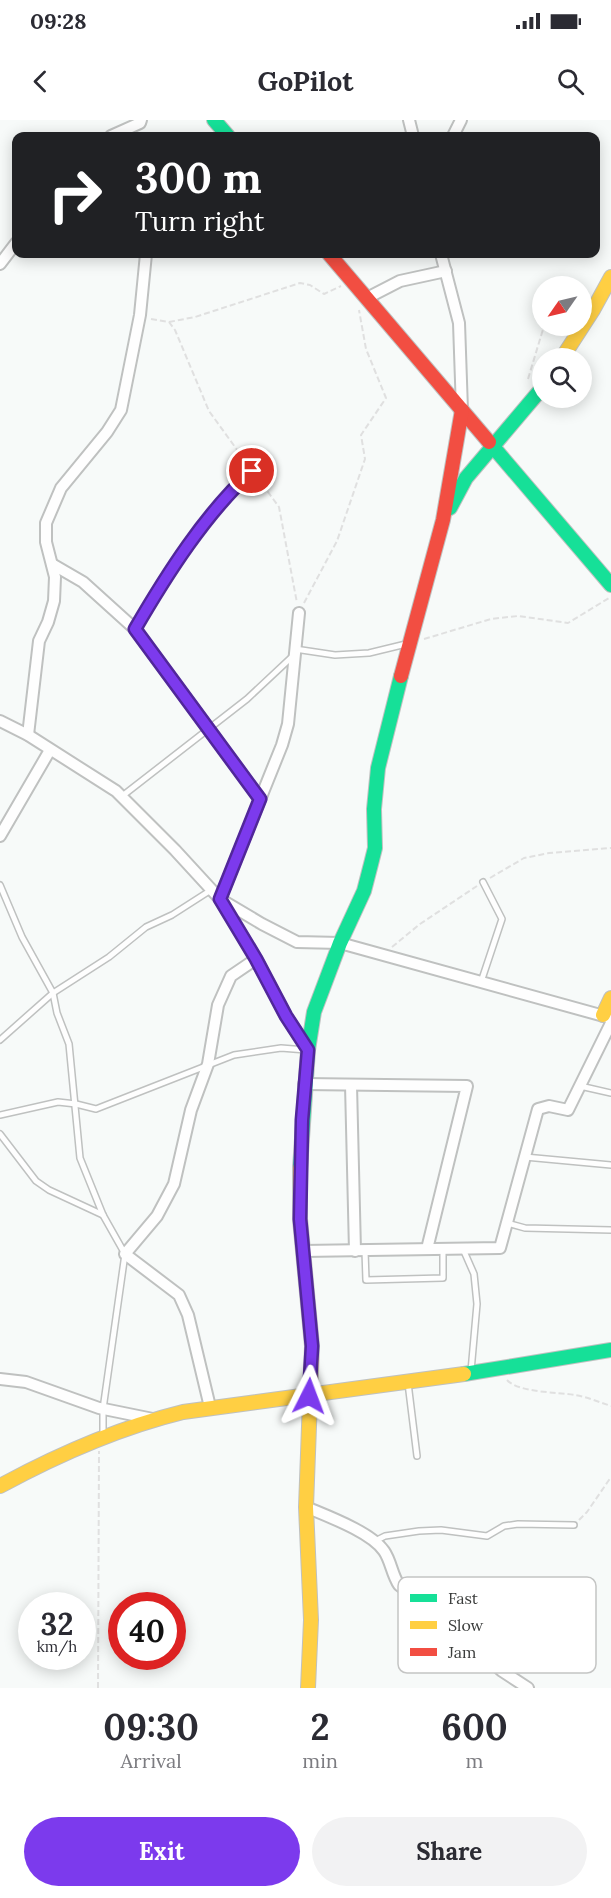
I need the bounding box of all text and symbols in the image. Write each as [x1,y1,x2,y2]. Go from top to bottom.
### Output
text: 09:28 [30,7,86,35]
text: GoPilot [258,64,353,98]
icon: back [24,65,57,98]
icon: search [554,65,587,98]
text: 300 m [135,151,262,205]
icon: right [36,156,114,234]
text: Turn right [135,204,264,238]
north arrow [532,276,592,336]
map controls [532,276,592,408]
button: search [532,348,592,408]
pin [226,445,277,496]
icon: arrive [235,454,268,487]
position arrow [277,1364,341,1428]
legend [398,1577,596,1673]
text: Fast [448,1588,479,1608]
speed limit sign: 40 [108,1592,186,1670]
text: 32 [41,1605,73,1643]
text: Slow [448,1615,484,1635]
text: km/h [37,1637,77,1656]
text: Jam [447,1642,476,1662]
text: 09:30 [103,1704,199,1750]
text: 2 [310,1704,330,1750]
text: 600 [441,1704,508,1750]
text: Arrival [121,1748,182,1773]
text: min [302,1748,338,1773]
text: m [465,1748,483,1773]
button: Exit [24,1817,300,1886]
button: Share [312,1817,587,1886]

